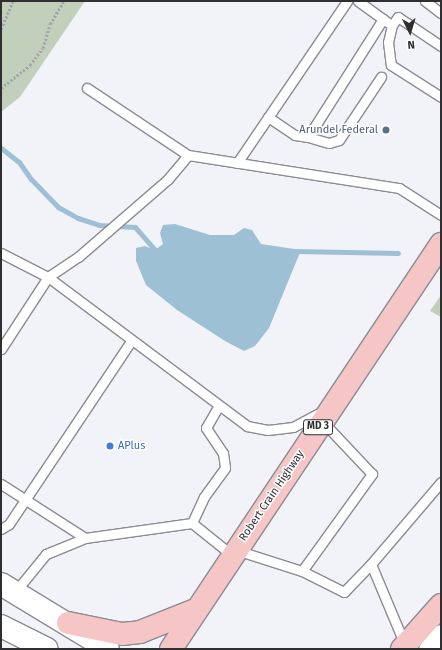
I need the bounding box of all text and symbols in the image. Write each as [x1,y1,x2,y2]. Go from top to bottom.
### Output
north arrow [390,12,430,52]
text: N [407,38,415,51]
place label: Arundel Federal [299,123,378,137]
marker: Arundel Federal [381,125,391,135]
road number: MD 3 [303,419,333,435]
place label: APlus [118,439,145,453]
marker: APlus [105,441,115,451]
street label: Robert Crain Highway [237,448,307,544]

